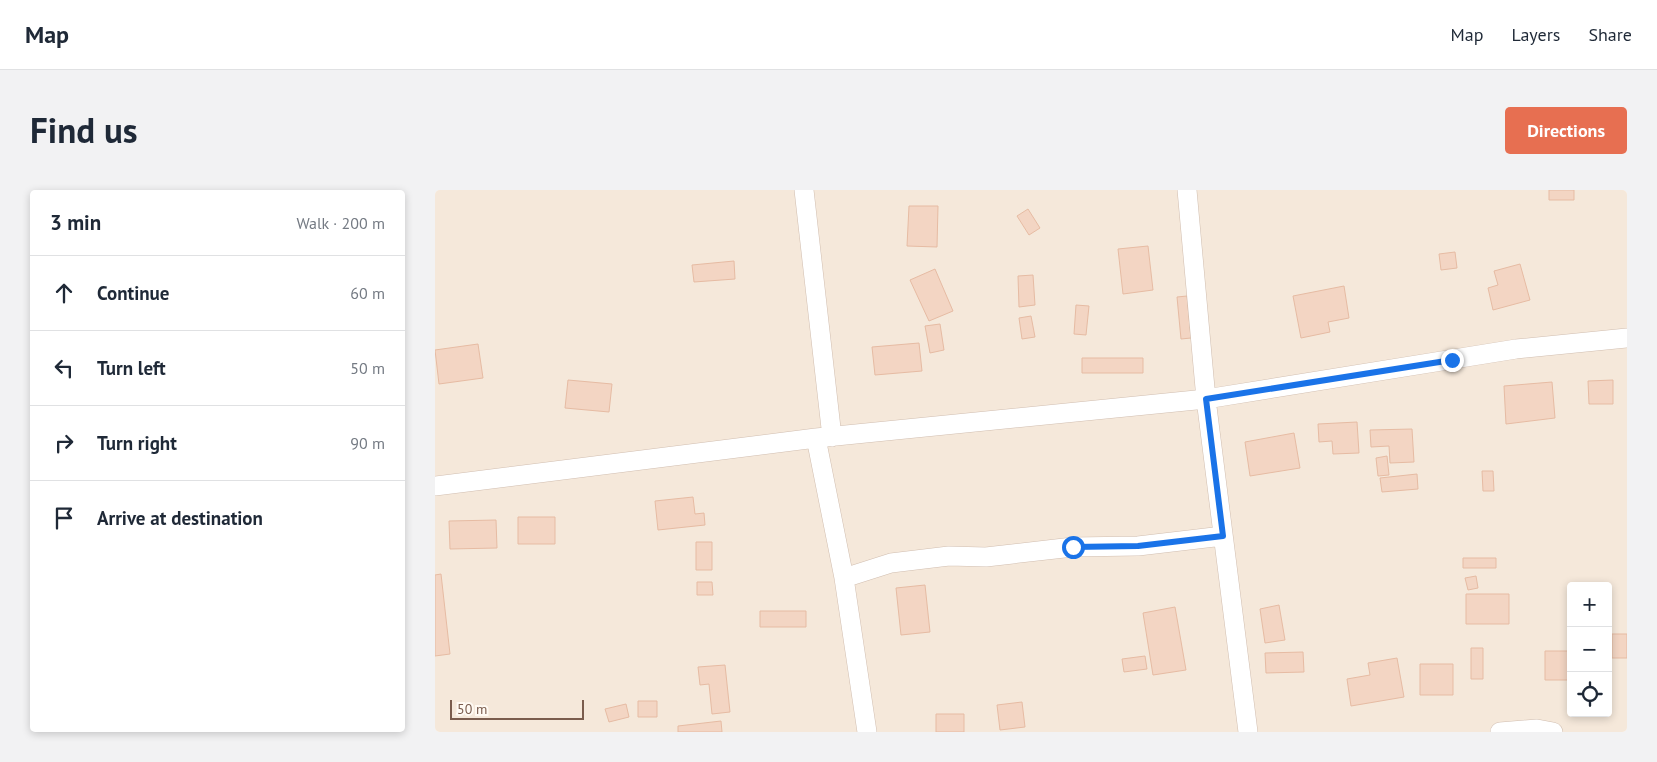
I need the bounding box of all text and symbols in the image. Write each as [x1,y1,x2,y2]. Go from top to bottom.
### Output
text: Map [25,19,69,50]
text: Map [1451,23,1483,46]
text: Layers [1511,23,1560,46]
text: Share [1588,23,1632,46]
text: Find us [30,107,138,153]
button: Directions [1505,107,1627,154]
text: 3 min [50,209,101,236]
text: Walk · 200 m [296,213,385,233]
icon: ahead [50,279,78,307]
text: Continue [97,281,169,305]
text: 60 m [350,283,385,303]
route end [1441,349,1464,372]
icon: left [50,354,78,382]
text: Turn left [97,356,166,380]
text: 50 m [350,358,385,378]
icon: right [50,429,78,457]
text: Turn right [97,431,177,455]
text: 90 m [350,433,385,453]
icon: arrive [50,504,78,532]
text: Arrive at destination [97,506,263,530]
route start [1062,536,1085,559]
map controls [1567,582,1612,717]
button: + [1567,582,1612,627]
button: − [1567,627,1612,672]
button: locate [1567,672,1612,717]
scale bar [450,697,584,720]
text: 50 m [457,700,487,718]

